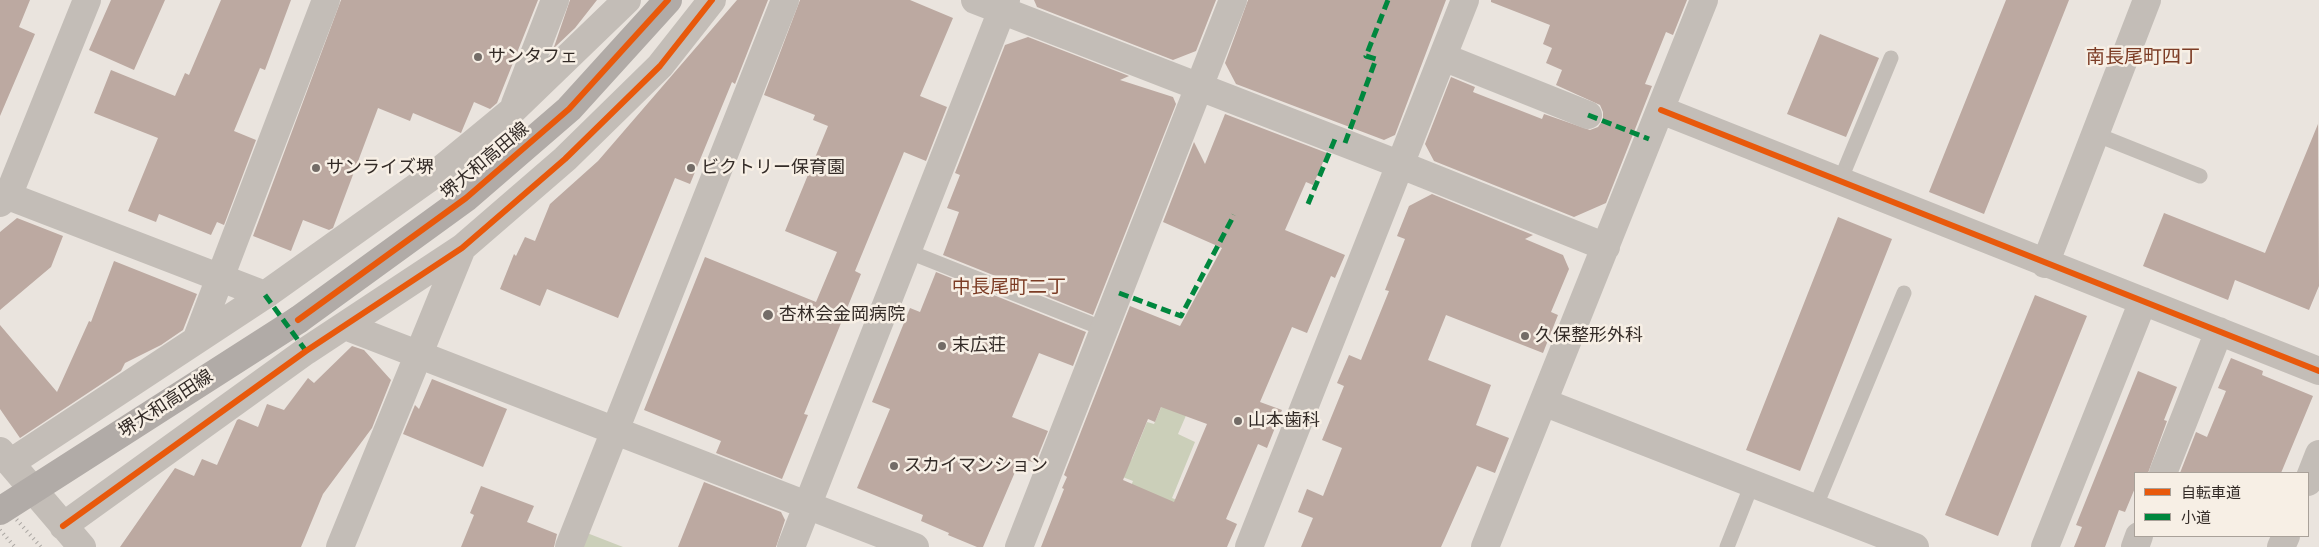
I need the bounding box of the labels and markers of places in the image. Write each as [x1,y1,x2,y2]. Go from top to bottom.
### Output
place label: サンタフェ [488,46,578,68]
marker: サンタフェ [472,51,484,63]
place label: サンライズ堺 [326,157,434,179]
place label: ビクトリー保育園 [701,157,845,179]
marker: サンライズ堺 [310,162,322,174]
marker: ビクトリー保育園 [685,162,697,174]
place label: 杏林会金岡病院 [779,304,905,326]
marker: 杏林会金岡病院 [761,308,775,322]
place label: 久保整形外科 [1535,325,1643,347]
marker: 久保整形外科 [1519,330,1531,342]
place label: 末広荘 [952,335,1006,357]
marker: 末広荘 [936,340,948,352]
place label: 山本歯科 [1248,410,1320,432]
marker: 山本歯科 [1232,415,1244,427]
place label: スカイマンション [904,455,1048,477]
marker: スカイマンション [888,460,900,472]

